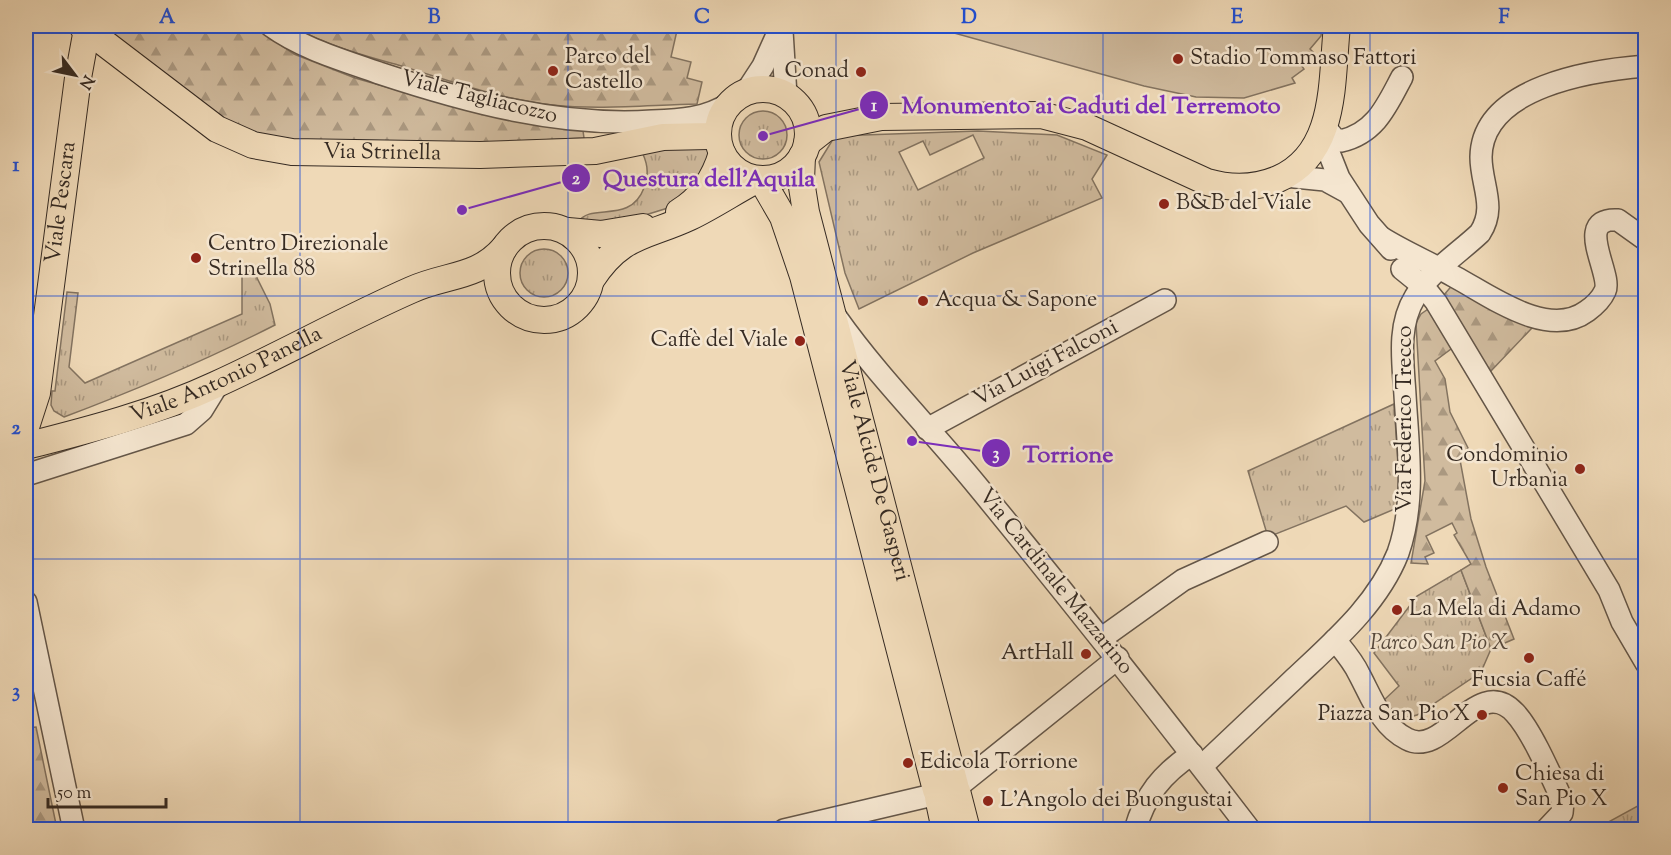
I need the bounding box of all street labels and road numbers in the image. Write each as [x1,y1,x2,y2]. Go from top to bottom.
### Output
street label: Viale Tagliacozzo [397,63,561,133]
street label: Via Strinella [323,136,441,170]
street label: Viale Pescara [38,140,86,265]
street label: Via Luigi Falconi [968,312,1124,416]
street label: Viale Antonio Panella [126,319,328,432]
street label: Via Federico Trecco [1390,325,1422,513]
street label: Viale Alcide De Gasperi [829,357,917,585]
street label: Via Cardinale Mazzarino [970,482,1140,682]

